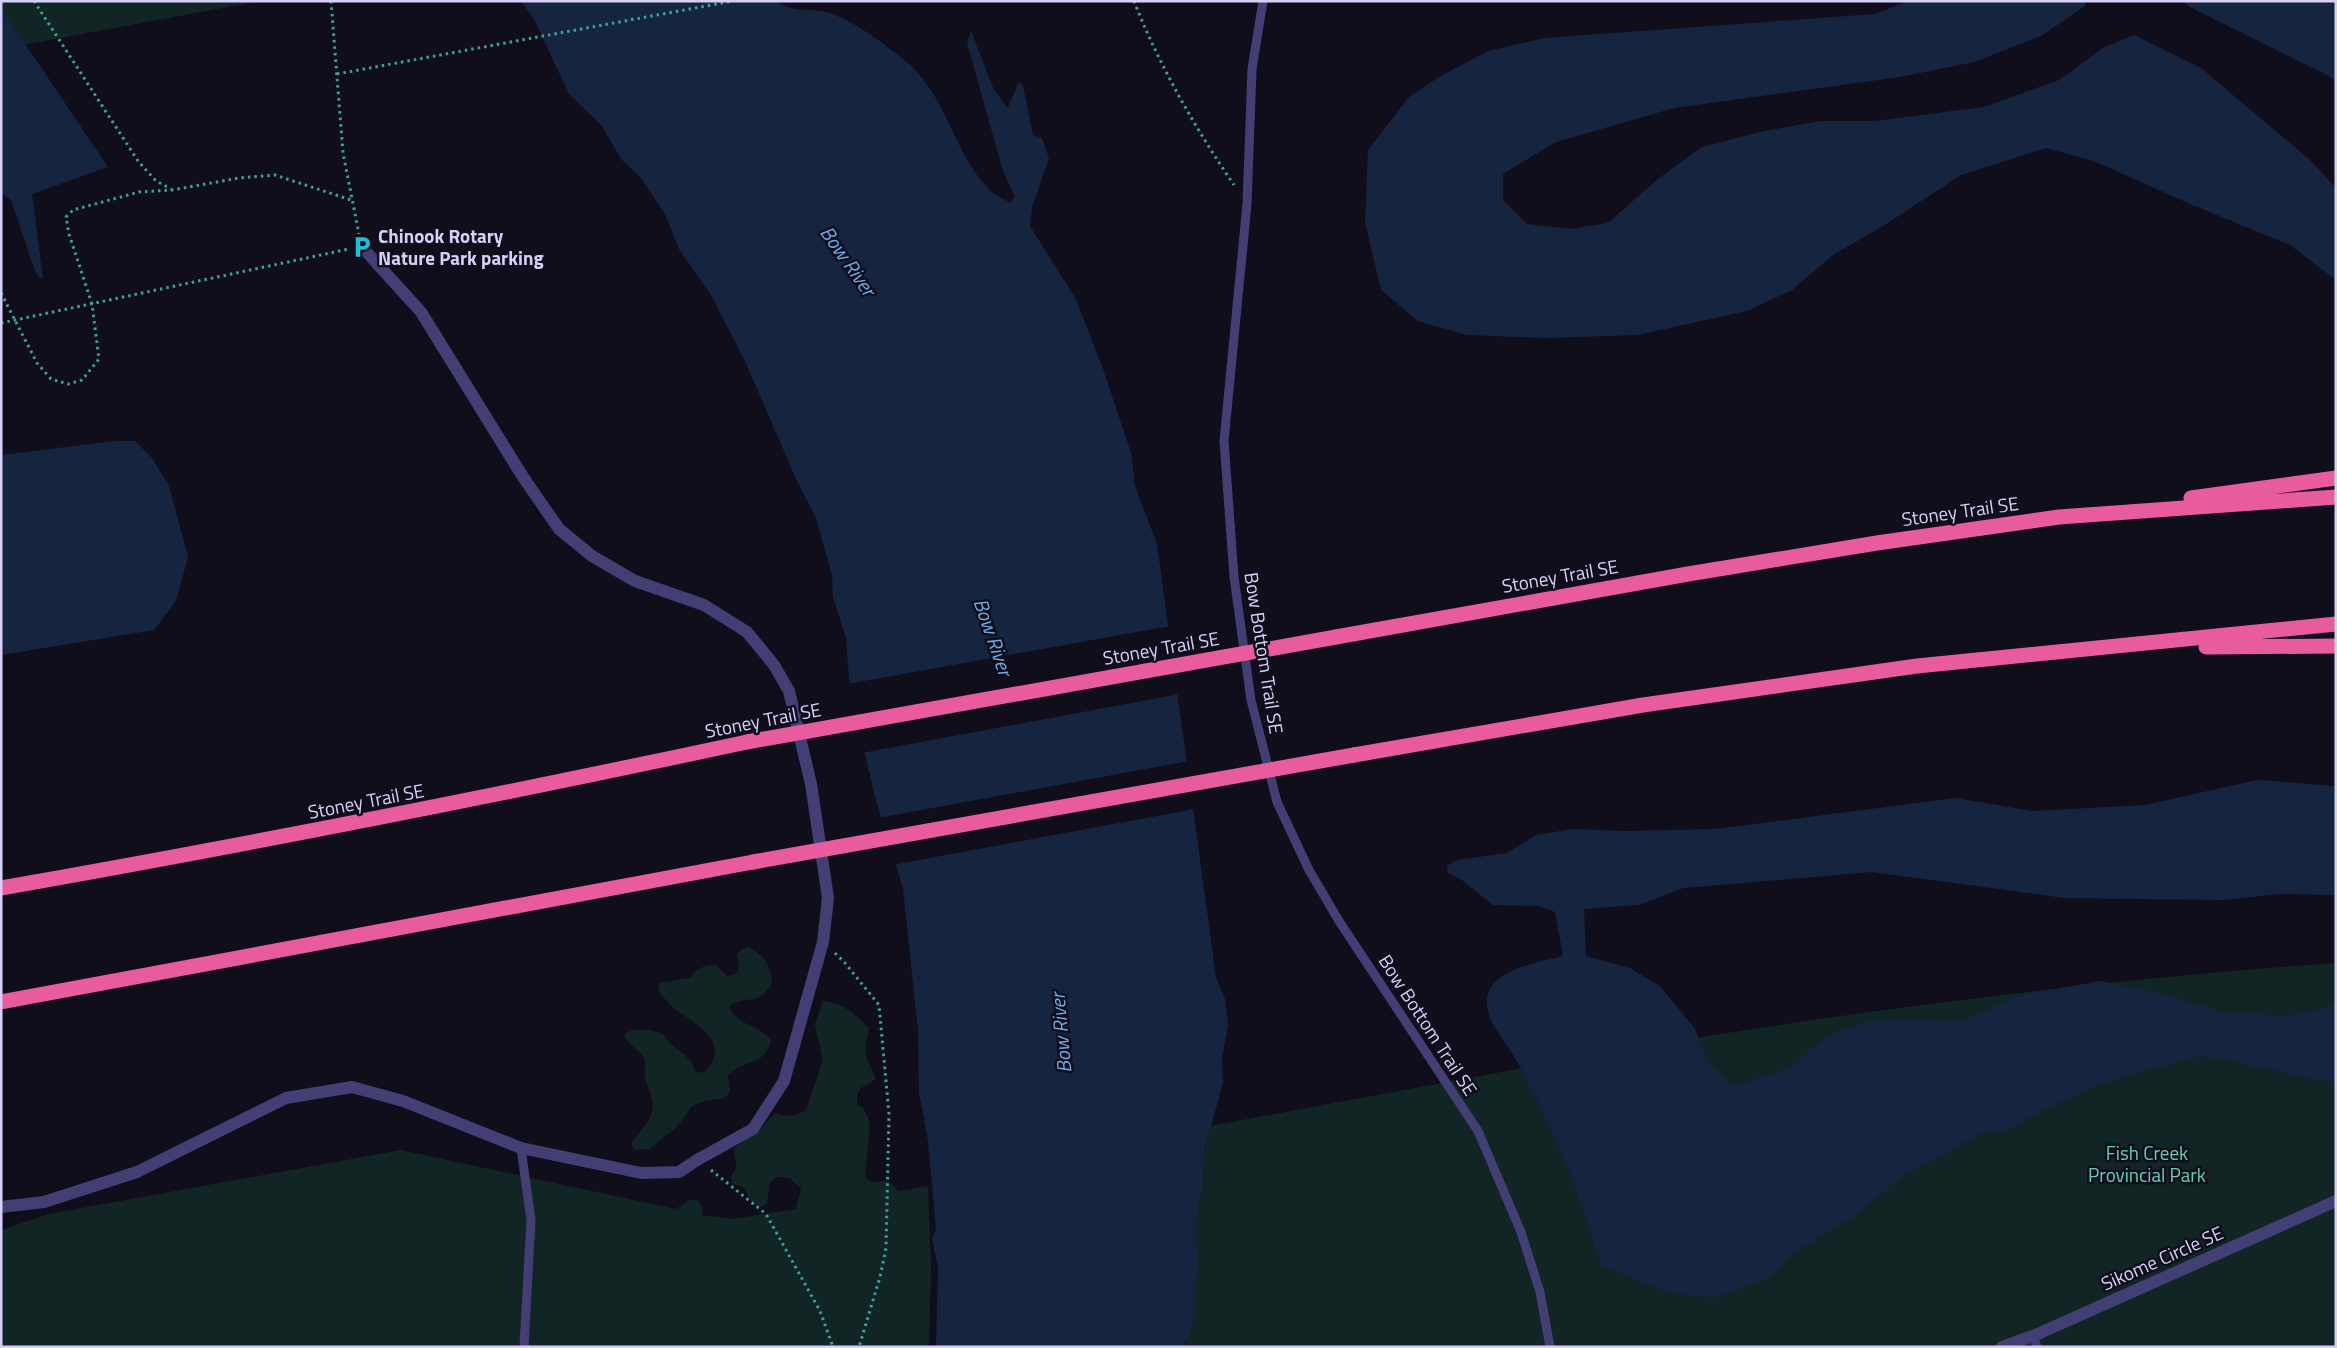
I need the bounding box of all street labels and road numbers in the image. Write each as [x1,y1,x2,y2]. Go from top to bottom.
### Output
street label: Stoney Trail SE [1900,488,2020,533]
street label: Stoney Trail SE [1499,551,1620,600]
street label: Bow Bottom Trail SE [1237,570,1292,736]
street label: Stoney Trail SE [1100,623,1221,672]
street label: Stoney Trail SE [702,694,823,745]
street label: Stoney Trail SE [305,775,426,826]
street label: Bow Bottom Trail SE [1372,948,1485,1101]
street label: Sikome Circle SE [2096,1218,2228,1297]

